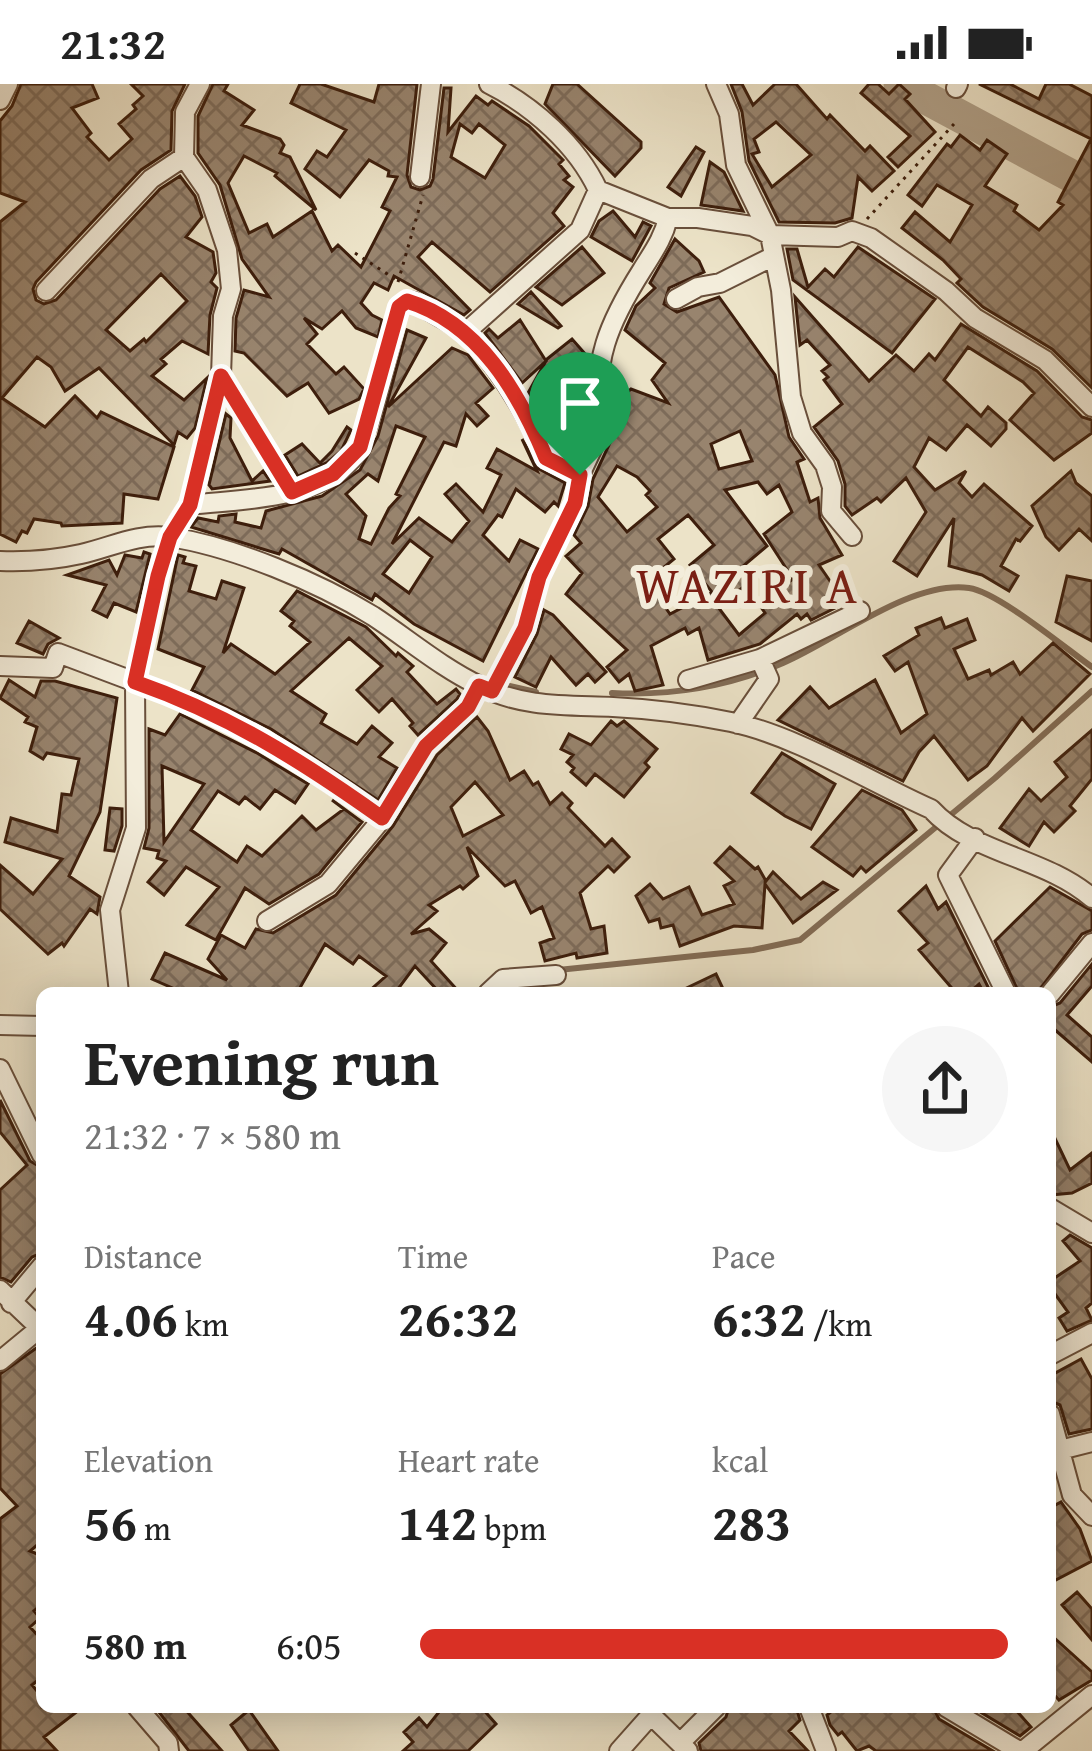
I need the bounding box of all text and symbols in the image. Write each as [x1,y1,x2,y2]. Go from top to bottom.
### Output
text: 21:32 [60,10,166,75]
pin [529,352,631,475]
icon: arrive [547,370,613,436]
district label: WAZIRI A [636,547,860,622]
text: Evening run [84,1012,439,1109]
button: share [882,1026,1008,1152]
text: 21:32 · 7 × 580 m [84,1106,341,1163]
text: Distance [84,1232,202,1280]
text: Time [398,1232,468,1280]
text: Pace [712,1232,775,1280]
text: 4.06 [84,1280,178,1355]
text: 26:32 [398,1280,518,1355]
text: 6:32 [712,1280,806,1355]
text: km [178,1300,229,1348]
text: /km [806,1300,872,1348]
text: Elevation [84,1436,213,1484]
text: Heart rate [398,1436,540,1484]
text: kcal [712,1436,768,1484]
text: 56 [84,1484,137,1559]
text: 142 [398,1484,477,1559]
text: 283 [712,1484,791,1559]
text: m [137,1504,171,1552]
text: bpm [477,1504,546,1552]
text: 580 m [84,1616,187,1673]
text: 6:05 [276,1616,342,1673]

